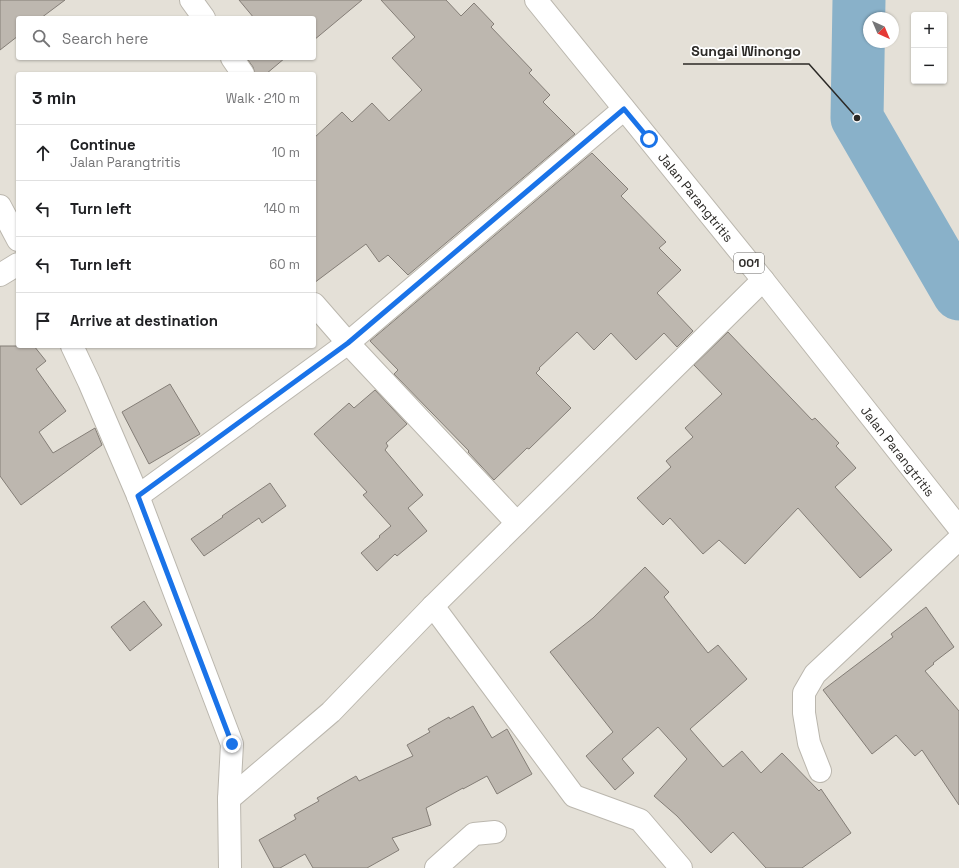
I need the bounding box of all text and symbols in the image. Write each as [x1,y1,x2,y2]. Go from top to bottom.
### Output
north arrow [863,12,899,48]
map controls [911,12,947,84]
button: + [911,12,947,48]
search box [16,16,316,60]
icon: search [30,27,52,49]
text: Search here [62,29,148,48]
callout: Sungai Winongo [683,38,809,64]
text: Sungai Winongo [691,42,801,60]
button: − [911,48,947,84]
text: 3 min [32,87,76,109]
text: Walk · 210 m [226,90,300,107]
route start [640,130,658,148]
text: Continue [70,135,136,154]
icon: ahead [32,142,54,164]
text: 10 m [272,144,300,161]
street label: Jalan Parangtritis [654,149,737,246]
text: Jalan Parangtritis [70,154,181,171]
icon: left [32,198,54,220]
text: Turn left [70,199,132,218]
text: 140 m [264,200,300,217]
road number: 001 [734,253,764,273]
icon: left [32,254,54,276]
text: Turn left [70,255,132,274]
text: 60 m [269,256,300,273]
icon: arrive [32,310,54,332]
text: Arrive at destination [70,311,218,330]
street label: Jalan Parangtritis [857,403,938,500]
route end [223,735,241,753]

